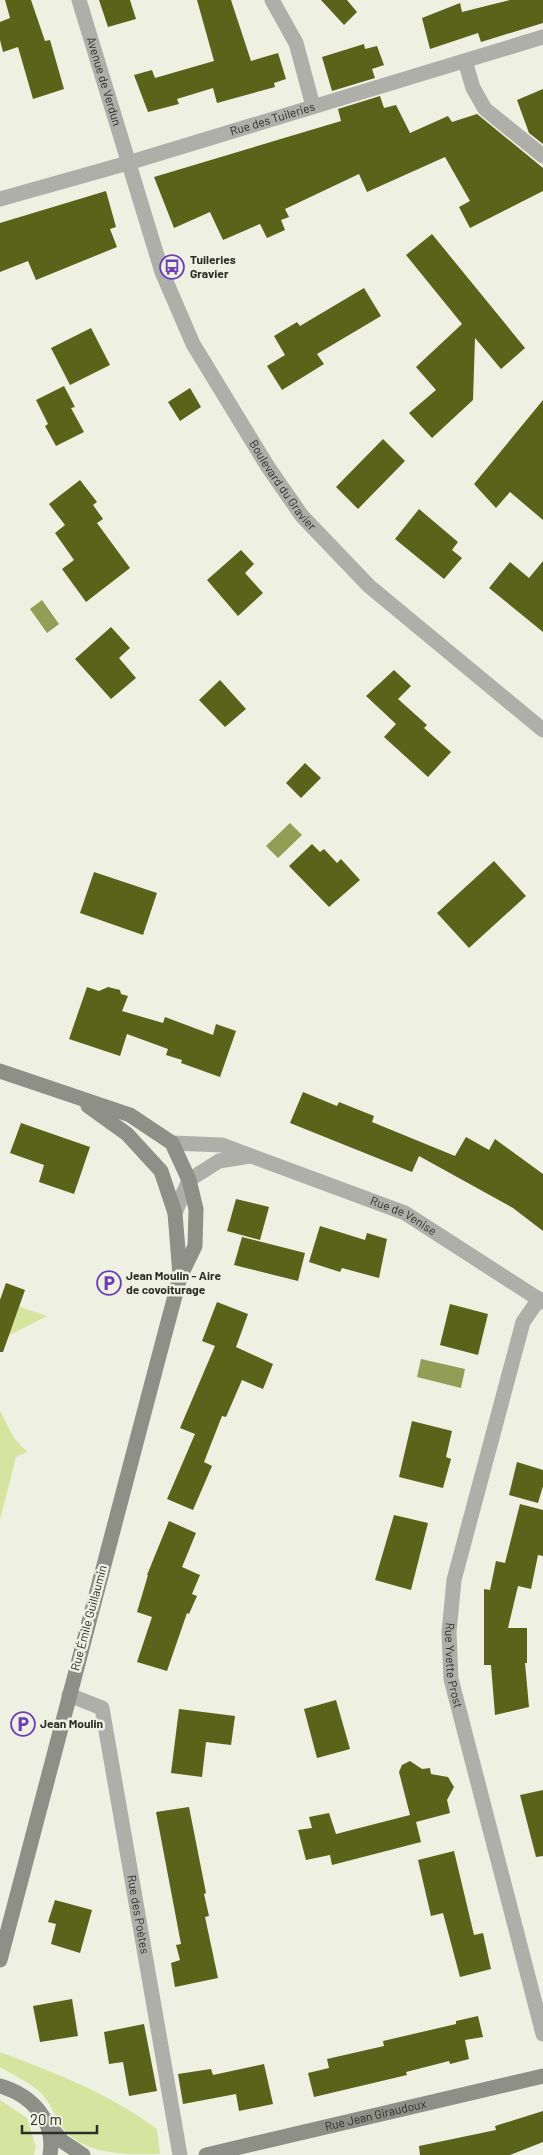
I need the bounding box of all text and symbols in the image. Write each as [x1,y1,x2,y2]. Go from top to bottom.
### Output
street label: Avenue de Verdun [85,35,125,127]
street label: Rue des Tuileries [228,99,317,138]
place label: Tuileries Gravier [190,252,236,280]
bus stop icon: Tuileries Gravier [159,254,185,280]
street label: Boulevard du Gravier [247,437,320,533]
street label: Rue de Venise [369,1193,440,1238]
place label: Jean Moulin - Aire de covoiturage [126,1268,221,1296]
parking icon: Jean Moulin - Aire de covoiturage [96,1270,122,1296]
street label: Rue Émile Guillaumin [67,1563,109,1672]
street label: Rue Yvette Prost [443,1622,466,1709]
parking icon: Jean Moulin [10,1711,36,1737]
place label: Jean Moulin [40,1716,103,1730]
street label: Rue des Poètes [125,1874,153,1955]
street label: Rue Jean Giraudoux [323,2096,427,2133]
scale bar [22,2102,98,2134]
text: 20 m [30,2110,62,2128]

